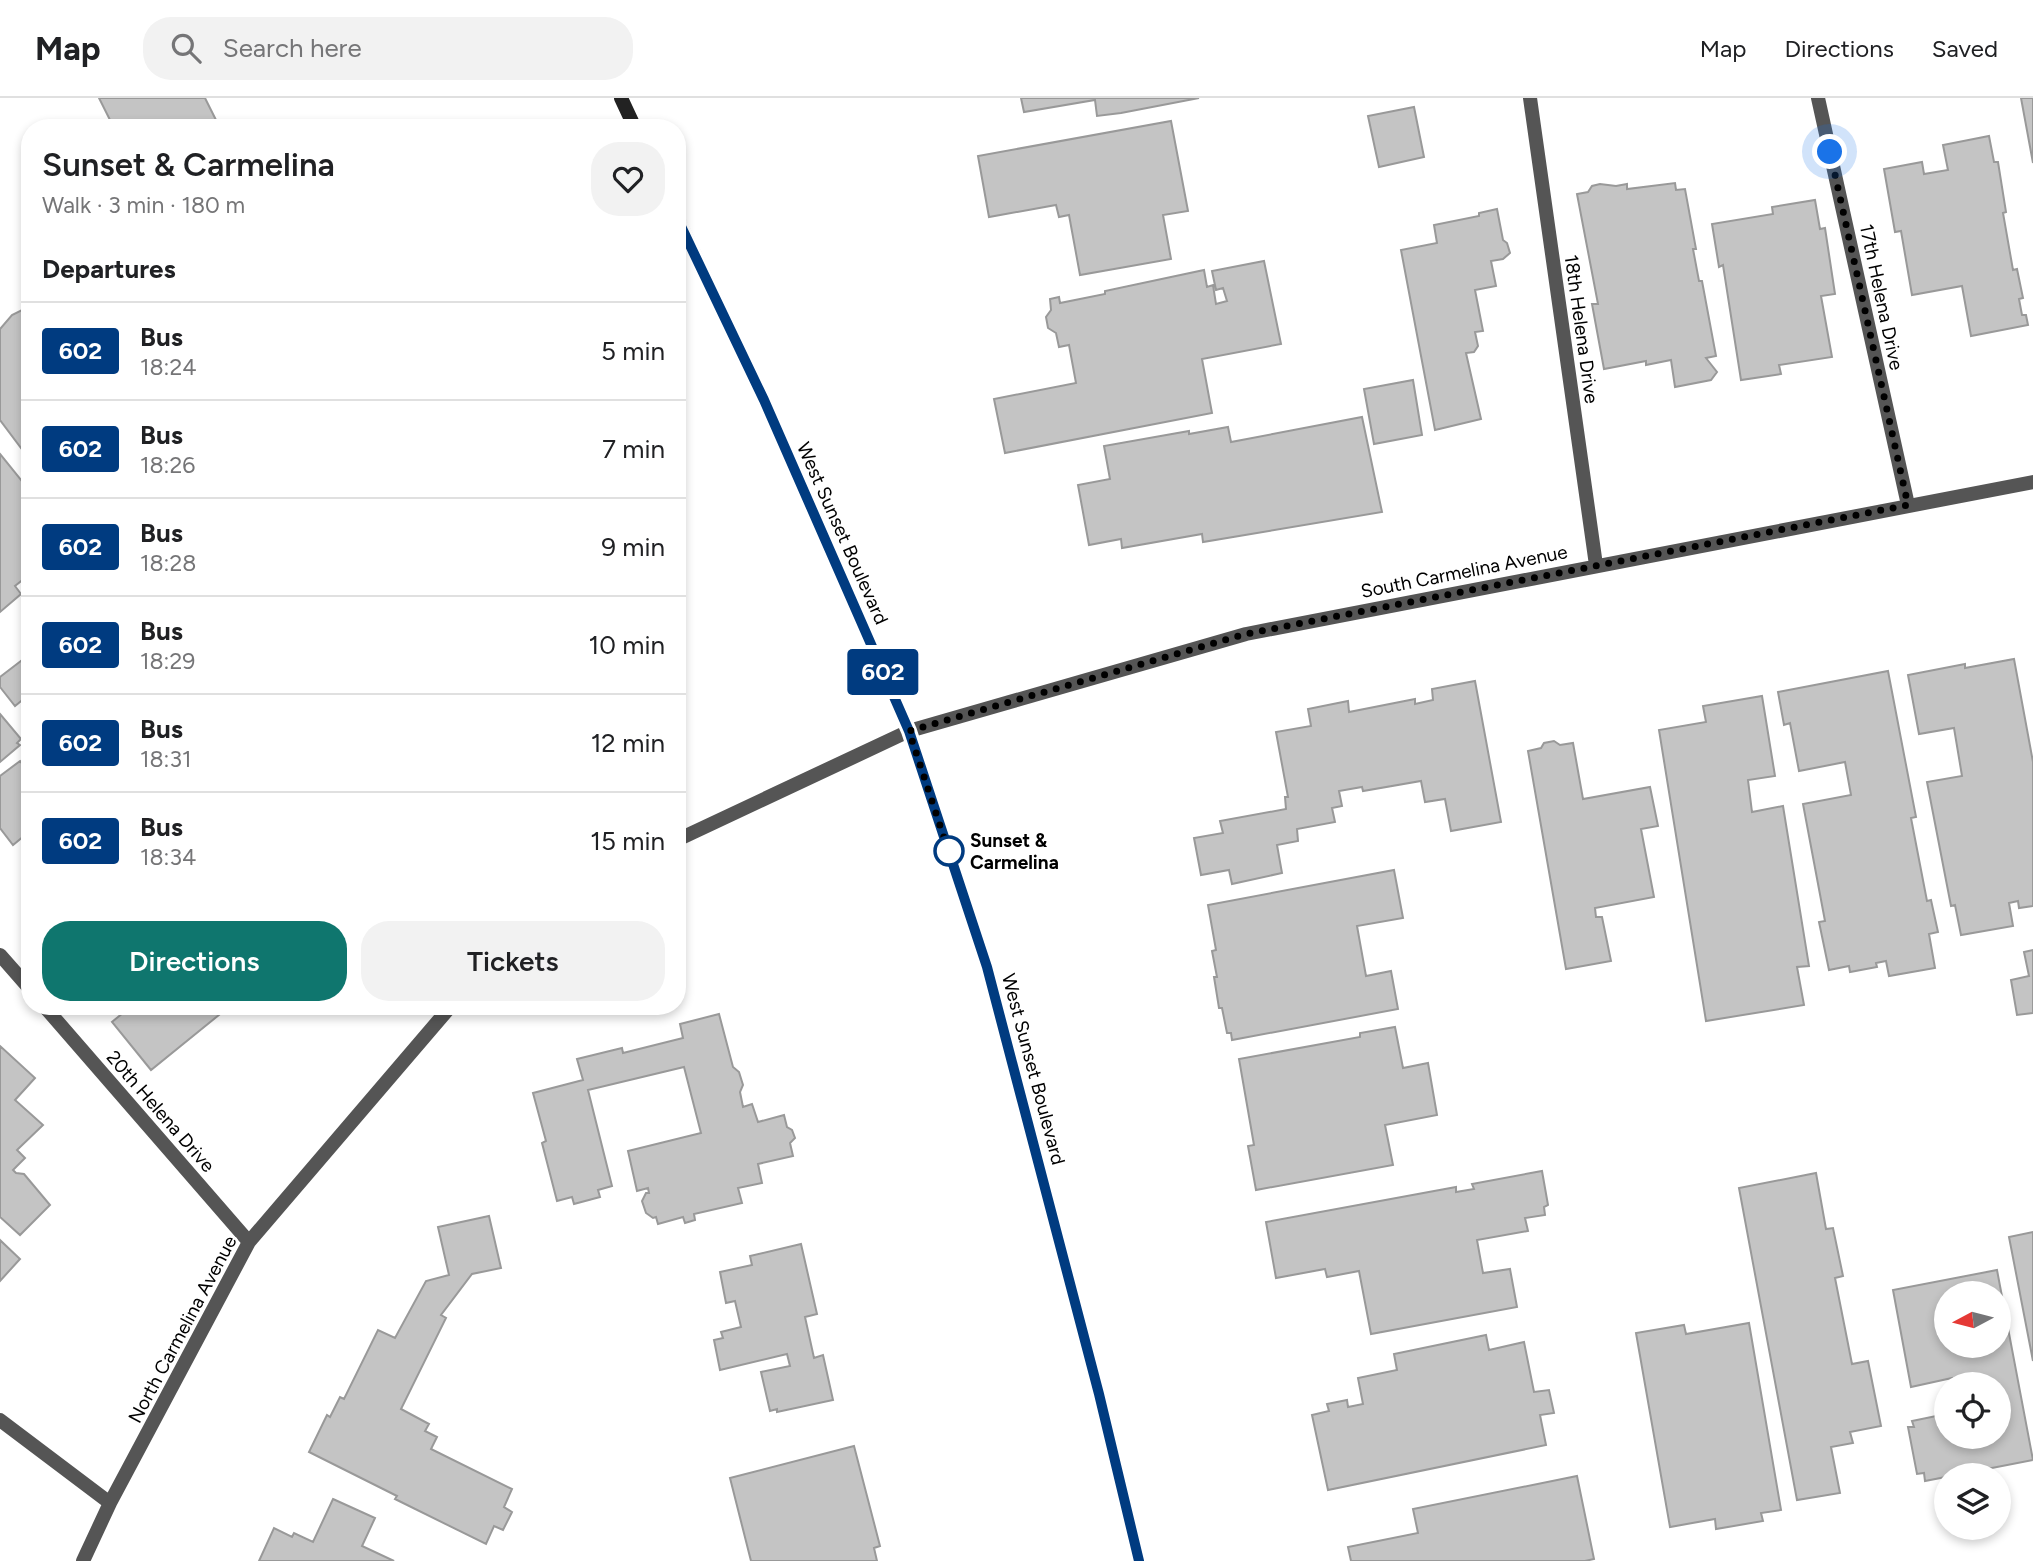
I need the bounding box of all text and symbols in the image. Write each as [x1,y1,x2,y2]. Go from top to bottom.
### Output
search box [143,17,633,80]
text: Map [35,29,101,68]
icon: search [167,29,205,67]
text: Search here [223,32,362,64]
text: Map [1700,34,1746,63]
text: Directions [1784,34,1894,63]
text: Saved [1932,34,1998,63]
your location [1812,134,1847,169]
button: heart [591,142,665,216]
text: Sunset & Carmelina [42,145,335,184]
text: Walk · 3 min · 180 m [42,191,245,219]
street label: 17th Helena Drive [1855,222,1908,372]
text: Departures [42,253,176,285]
street label: 18th Helena Drive [1560,253,1603,405]
text: Bus [140,321,183,353]
text: 5 min [601,335,665,367]
text: 602 [59,336,102,365]
text: 18:24 [140,353,197,381]
text: Bus [140,419,183,451]
text: 7 min [602,433,665,465]
text: 602 [59,434,102,463]
street label: West Sunset Boulevard [792,439,893,628]
text: 18:26 [140,451,195,479]
text: Bus [140,517,183,549]
text: 9 min [601,531,665,563]
text: 602 [59,532,102,561]
street label: South Carmelina Avenue [1359,540,1569,603]
text: 18:28 [140,549,196,577]
text: Bus [140,615,183,647]
text: 10 min [589,629,665,661]
text: 602 [59,630,102,659]
text: 18:29 [140,647,195,675]
line badge: 602 [843,649,923,695]
text: 602 [861,657,905,686]
text: Bus [140,713,183,745]
text: 12 min [591,727,665,759]
text: 602 [59,728,102,757]
text: 18:31 [140,745,191,773]
text: Bus [140,811,183,843]
text: 15 min [590,825,665,857]
text: 602 [59,826,102,855]
place label: Sunset & Carmelina [970,829,1059,874]
marker: Sunset & Carmelina [934,836,964,866]
text: 18:34 [140,843,196,871]
button: Directions [42,921,347,1001]
button: Tickets [361,921,665,1001]
street label: West Sunset Boulevard [997,971,1070,1167]
street label: 20th Helena Drive [102,1046,220,1177]
street label: North Carmelina Avenue [123,1232,242,1427]
north arrow [1934,1281,2011,1358]
map controls [1934,1281,2011,1540]
button: locate [1934,1372,2011,1449]
button: layers [1934,1463,2011,1540]

